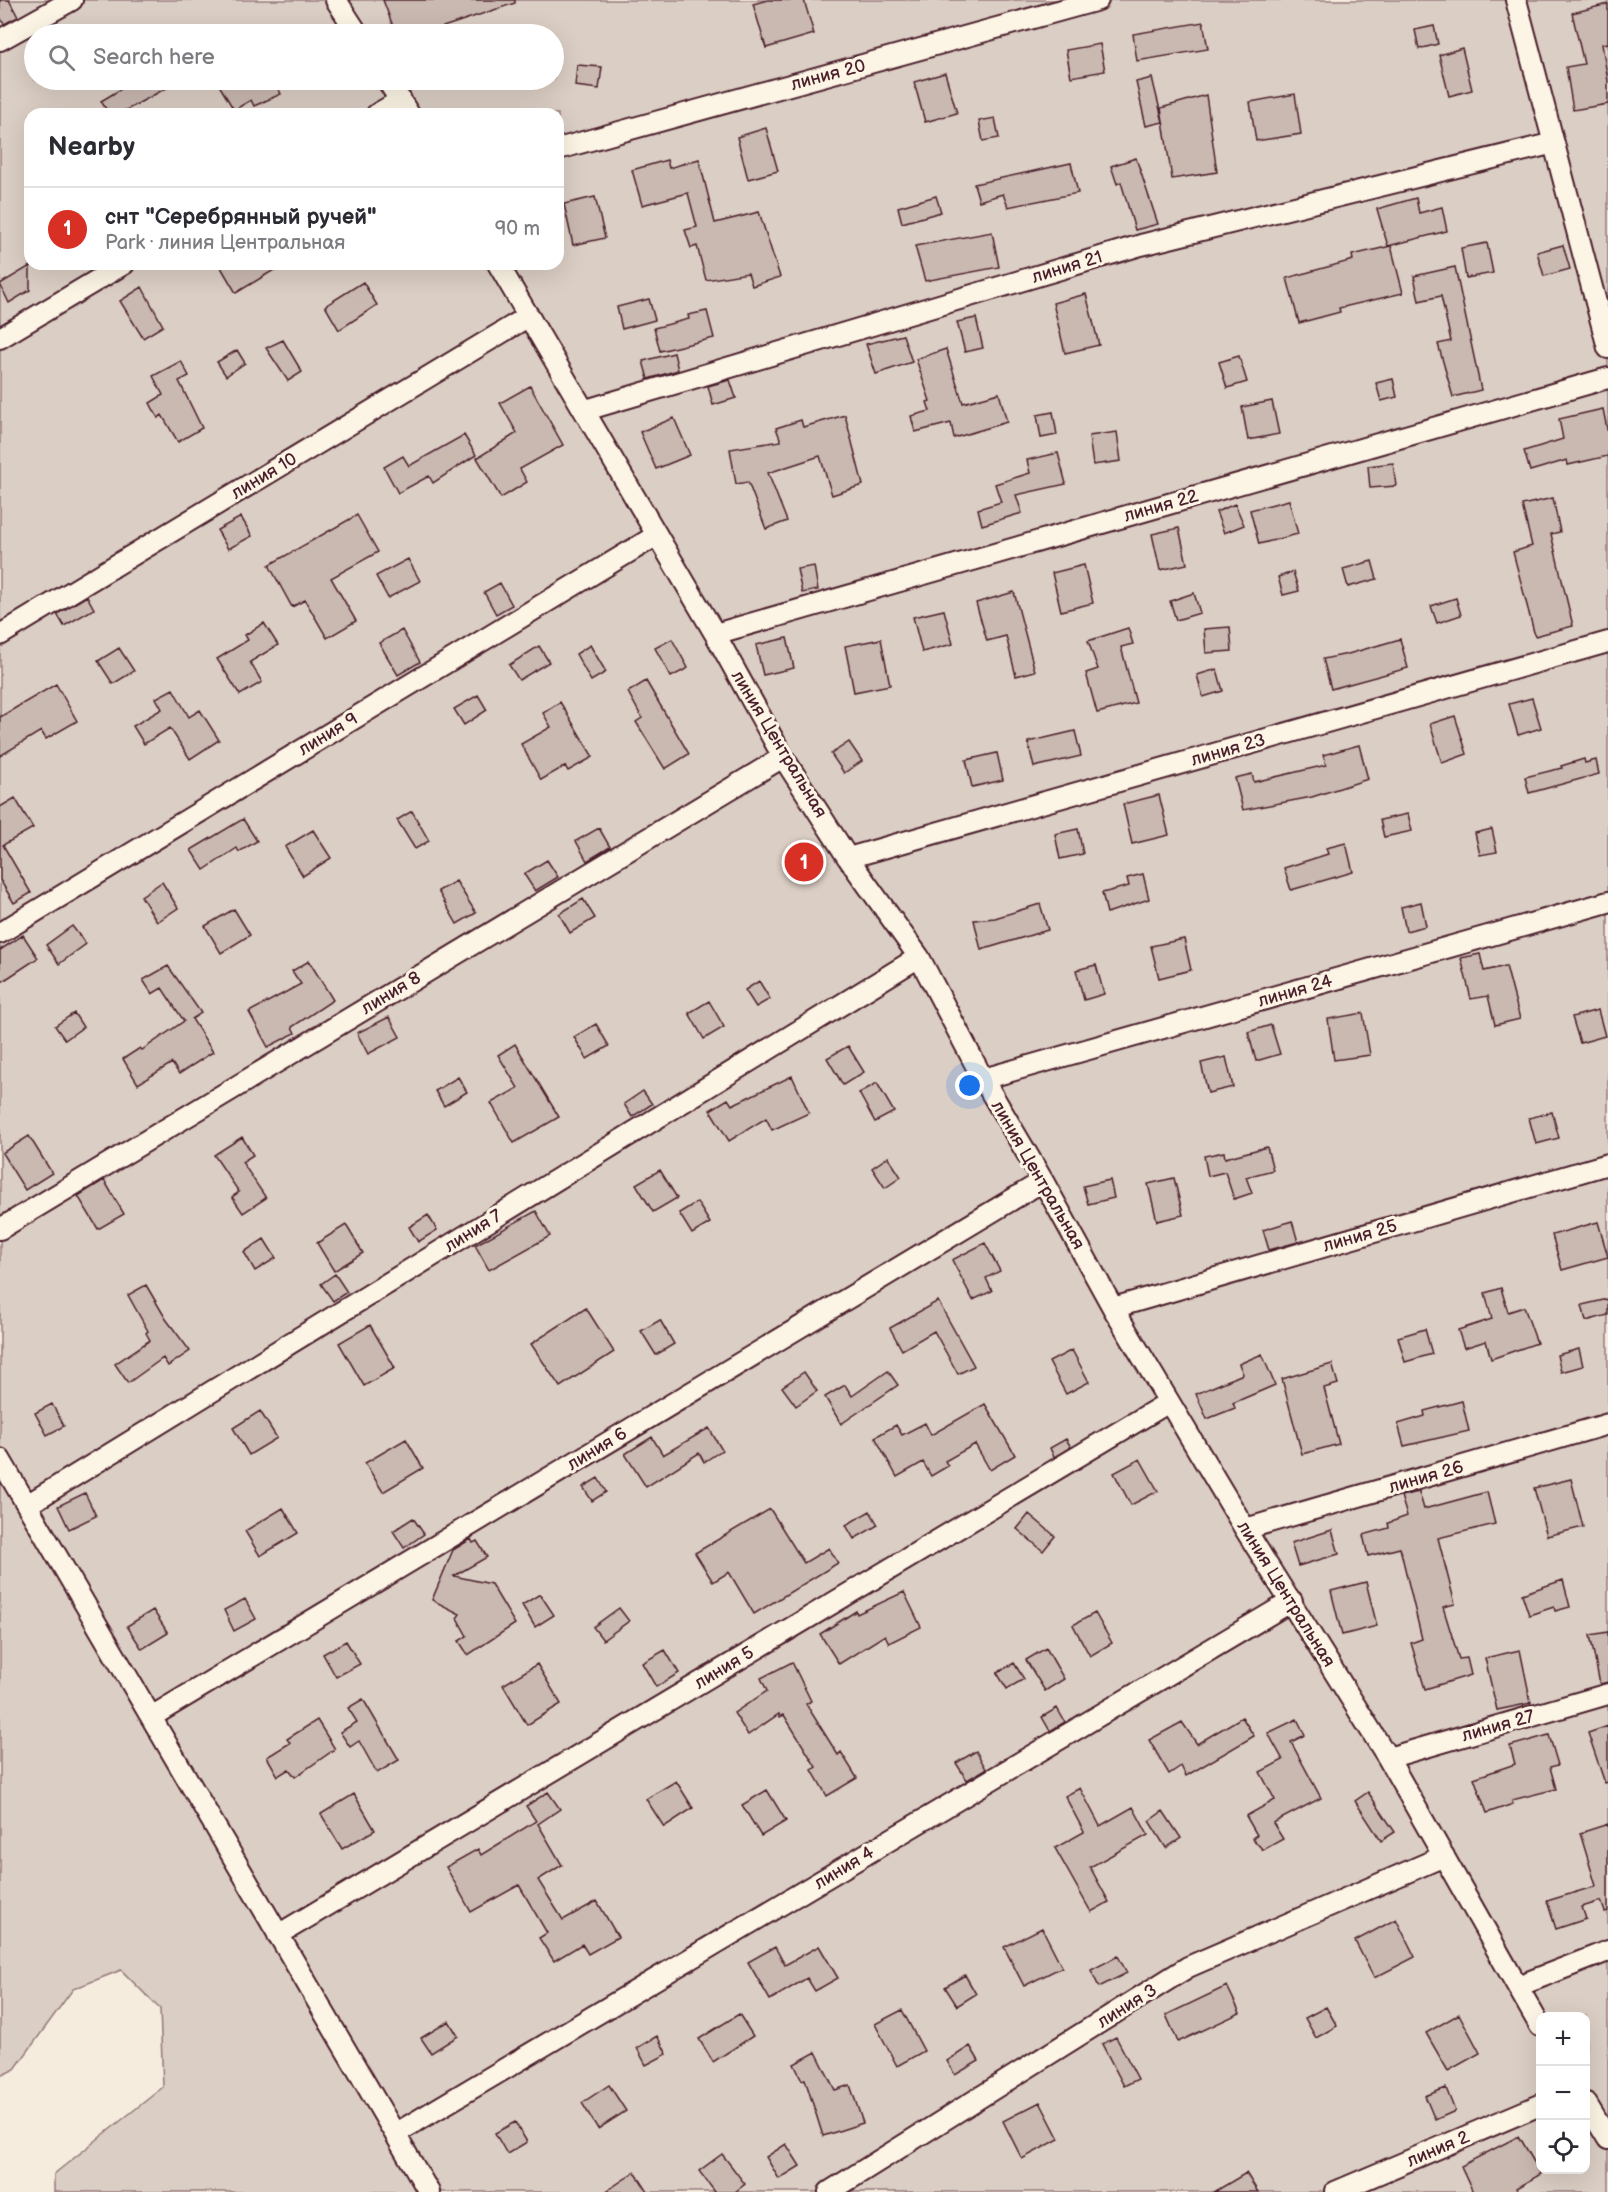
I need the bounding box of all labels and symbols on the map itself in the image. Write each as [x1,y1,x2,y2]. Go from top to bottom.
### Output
street label: линия 20 [788,55,868,95]
street label: линия 21 [1029,246,1105,288]
street label: линия 10 [227,448,301,504]
street label: линия 22 [1121,485,1201,527]
street label: линия Центральная [727,666,831,822]
street label: линия 9 [294,708,362,760]
street label: линия 23 [1188,729,1268,771]
pin: 1 [784,840,824,884]
street label: линия 8 [357,967,425,1019]
street label: линия 24 [1255,970,1335,1012]
your location [955,1071,984,1100]
street label: линия Центральная [987,1097,1089,1253]
street label: линия 7 [440,1205,506,1257]
street label: линия 25 [1320,1215,1400,1257]
street label: линия 6 [563,1423,631,1475]
street label: линия 26 [1386,1456,1466,1498]
street label: линия Центральная [1232,1517,1340,1671]
street label: линия 5 [690,1642,758,1694]
street label: линия 27 [1459,1706,1537,1746]
street label: линия 4 [810,1842,878,1894]
street label: линия 3 [1093,1979,1161,2033]
street label: линия 2 [1404,2126,1473,2172]

